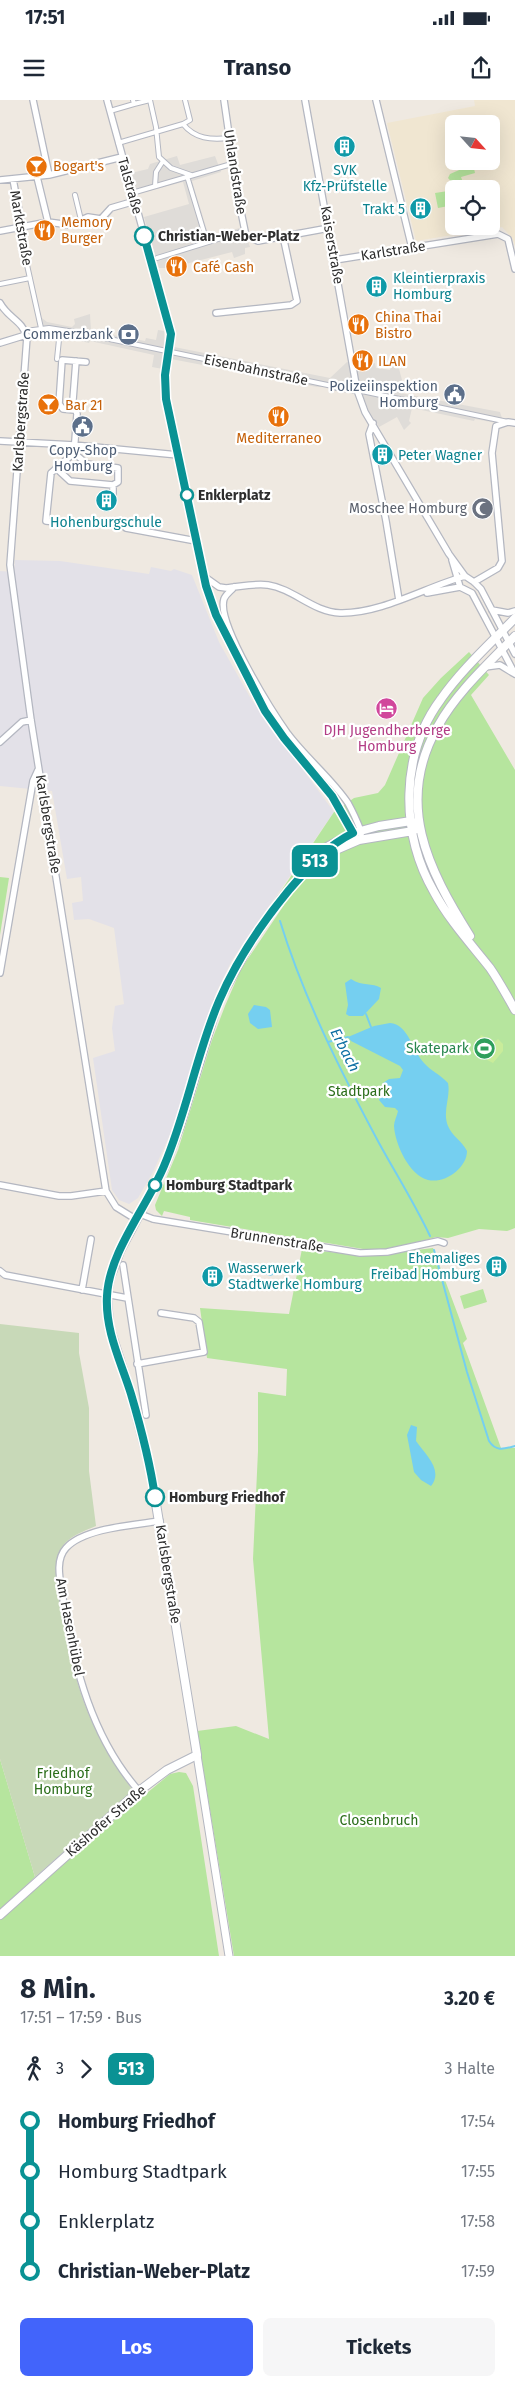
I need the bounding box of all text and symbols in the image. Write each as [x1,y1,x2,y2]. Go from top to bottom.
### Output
text: 17:51 [25,6,65,29]
icon: menu [20,54,48,82]
text: Transo [224,54,291,81]
icon: share [467,54,495,82]
north arrow [445,115,500,170]
map controls [445,115,500,235]
street label: Uhlandstraße [220,128,250,216]
building icon: SVK Kfz-Prüfstelle [333,135,357,159]
bar icon: Bogart's [25,154,49,178]
street label: Talstraße [114,156,146,216]
place label: Bogart's [53,158,104,175]
place label: SVK Kfz-Prüfstelle [303,162,387,195]
button: locate [445,180,500,235]
street label: Marktstraße [6,189,36,267]
building icon: Trakt 5 [409,197,433,221]
place label: Trakt 5 [363,201,405,218]
street label: Kaiserstraße [317,205,347,285]
place label: Memory Burger [61,214,112,247]
restaurant icon: Memory Burger [33,218,57,242]
marker: Christian-Weber-Platz [134,226,154,246]
place label: Christian-Weber-Platz [158,228,300,245]
street label: Karlstraße [359,237,427,265]
restaurant icon: Café Cash [165,255,189,279]
place label: Café Cash [193,259,254,276]
place label: Kleintierpraxis Homburg [393,270,486,303]
building icon: Kleintierpraxis Homburg [365,274,389,298]
place label: China Thai Bistro [375,309,441,342]
restaurant icon: China Thai Bistro [347,313,371,337]
bank icon: Commerzbank [117,322,141,346]
place label: Commerzbank [23,326,114,343]
restaurant icon: ILAN [350,349,374,373]
street label: Eisenbahnstraße [202,351,310,389]
place label: ILAN [378,353,407,370]
street label: Karlsbergstraße [9,371,33,473]
place label: Polizeiinspektion Homburg [329,378,439,411]
public building icon: Polizeiinspektion Homburg [442,382,466,406]
bar icon: Bar 21 [37,393,61,417]
place label: Bar 21 [65,397,103,414]
restaurant icon: Mediterraneo [267,404,291,428]
public building icon: Copy-Shop Homburg [71,415,95,439]
place label: Mediterraneo [236,430,322,447]
place label: Copy-Shop Homburg [49,442,117,475]
building icon: Peter Wagner [370,443,394,467]
place label: Peter Wagner [398,447,483,464]
place label: Enklerplatz [198,487,271,504]
building icon: Hohenburgschule [94,488,118,512]
marker: Enklerplatz [180,488,194,502]
mosque icon: Moschee Homburg [471,496,495,520]
place label: Moschee Homburg [349,500,468,517]
place label: Hohenburgschule [50,514,162,531]
hotel icon: DJH Jugendherberge Homburg [375,696,399,720]
place label: DJH Jugendherberge Homburg [323,722,451,755]
street label: Karlsbergstraße [32,773,64,875]
line badge: 513 [286,845,344,877]
text: 513 [302,850,328,872]
water label: Erbach [326,1025,364,1075]
sports icon: Skatepark [473,1036,497,1060]
place label: Skatepark [406,1040,470,1057]
park label: Stadtpark [328,1083,391,1100]
place label: Homburg Stadtpark [166,1177,292,1194]
marker: Homburg Stadtpark [148,1178,162,1192]
street label: Brunnenstraße [229,1224,325,1256]
place label: Ehemaliges Freibad Homburg [371,1250,481,1283]
building icon: Ehemaliges Freibad Homburg [484,1254,508,1278]
place label: Wasserwerk Stadtwerke Homburg [228,1260,362,1293]
building icon: Wasserwerk Stadtwerke Homburg [200,1264,224,1288]
marker: Homburg Friedhof [145,1487,165,1507]
place label: Homburg Friedhof [169,1489,286,1506]
street label: Karlsbergstraße [152,1523,184,1625]
street label: Am Hasenhübel [52,1577,88,1677]
park label: Friedhof Homburg [34,1765,93,1798]
street label: Käshofer Straße [62,1781,150,1861]
park label: Closenbruch [339,1812,419,1829]
text: 8 Min. [20,1972,96,2005]
text: 3.20 € [444,1987,495,2010]
text: 17:51 – 17:59 · Bus [20,2008,142,2027]
icon: walk [20,2055,48,2083]
icon: forward [72,2055,100,2083]
text: 513 [118,2058,144,2080]
text: 3 [56,2059,64,2078]
text: 3 Halte [444,2059,495,2078]
text: Homburg Friedhof [58,2110,215,2133]
text: 17:54 [461,2112,495,2131]
text: Homburg Stadtpark [58,2160,227,2183]
text: 17:55 [461,2162,495,2181]
text: Enklerplatz [58,2210,154,2233]
text: 17:58 [460,2212,495,2231]
text: Christian-Weber-Platz [58,2260,250,2283]
text: 17:59 [461,2262,495,2281]
button: Los [20,2318,253,2376]
button: Tickets [263,2318,495,2376]

